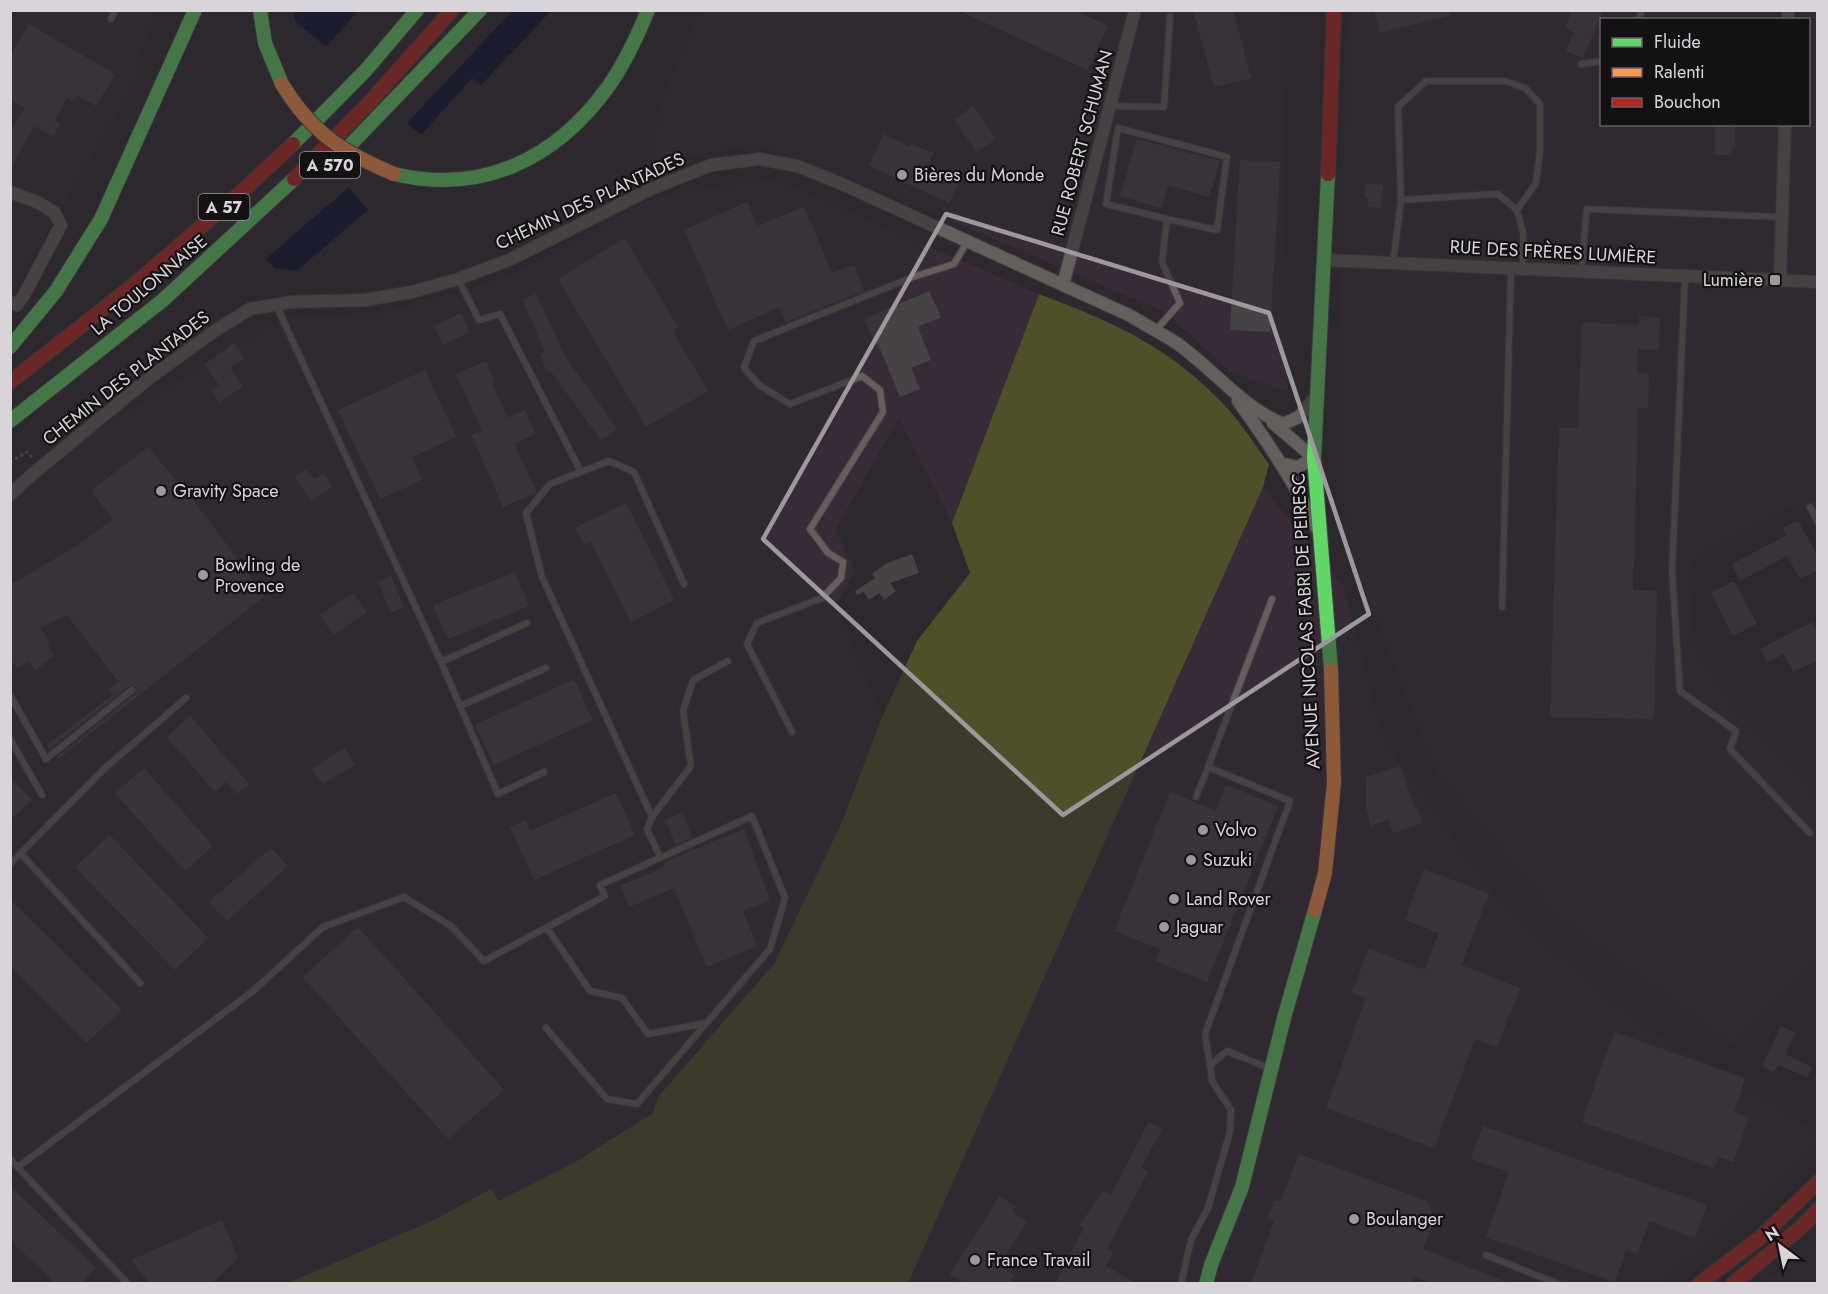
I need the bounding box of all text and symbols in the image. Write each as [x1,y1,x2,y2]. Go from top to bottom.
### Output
legend [1600,18,1810,126]
text: Fluide [1654,29,1701,55]
street label: RUE ROBERT SCHUMAN [1045,47,1119,239]
text: Ralenti [1654,59,1705,85]
text: Bouchon [1654,89,1721,115]
street label: CHEMIN DES PLANTADES [491,146,689,256]
road number: A 570 [300,152,360,178]
place label: Bières du Monde [914,162,1044,188]
marker: Bières du Monde [895,168,909,182]
road number: A 57 [198,194,250,220]
street label: LA TOULONNAISE [85,229,213,341]
street label: RUE DES FRÈRES LUMIÈRE [1449,234,1657,270]
place label: Lumière [1703,267,1763,293]
marker: Lumière [1768,273,1782,287]
street label: CHEMIN DES PLANTADES [37,304,215,452]
street label: AVENUE NICOLAS FABRI DE PEIRESC [1285,472,1327,770]
place label: Gravity Space [173,478,279,504]
marker: Gravity Space [154,484,168,498]
place label: Bowling de Provence [215,552,300,599]
marker: Bowling de Provence [196,568,210,582]
place label: Volvo [1215,817,1257,843]
marker: Volvo [1196,823,1210,837]
place label: Suzuki [1203,847,1252,873]
marker: Suzuki [1184,853,1198,867]
place label: Land Rover [1186,886,1271,912]
marker: Land Rover [1167,892,1181,906]
place label: Jaguar [1174,914,1224,940]
marker: Jaguar [1157,920,1171,934]
place label: Boulanger [1366,1206,1444,1232]
marker: Boulanger [1347,1212,1361,1226]
north arrow [1750,1216,1810,1276]
text: N [1761,1221,1784,1247]
place label: France Travail [987,1247,1090,1273]
marker: France Travail [968,1253,982,1267]

